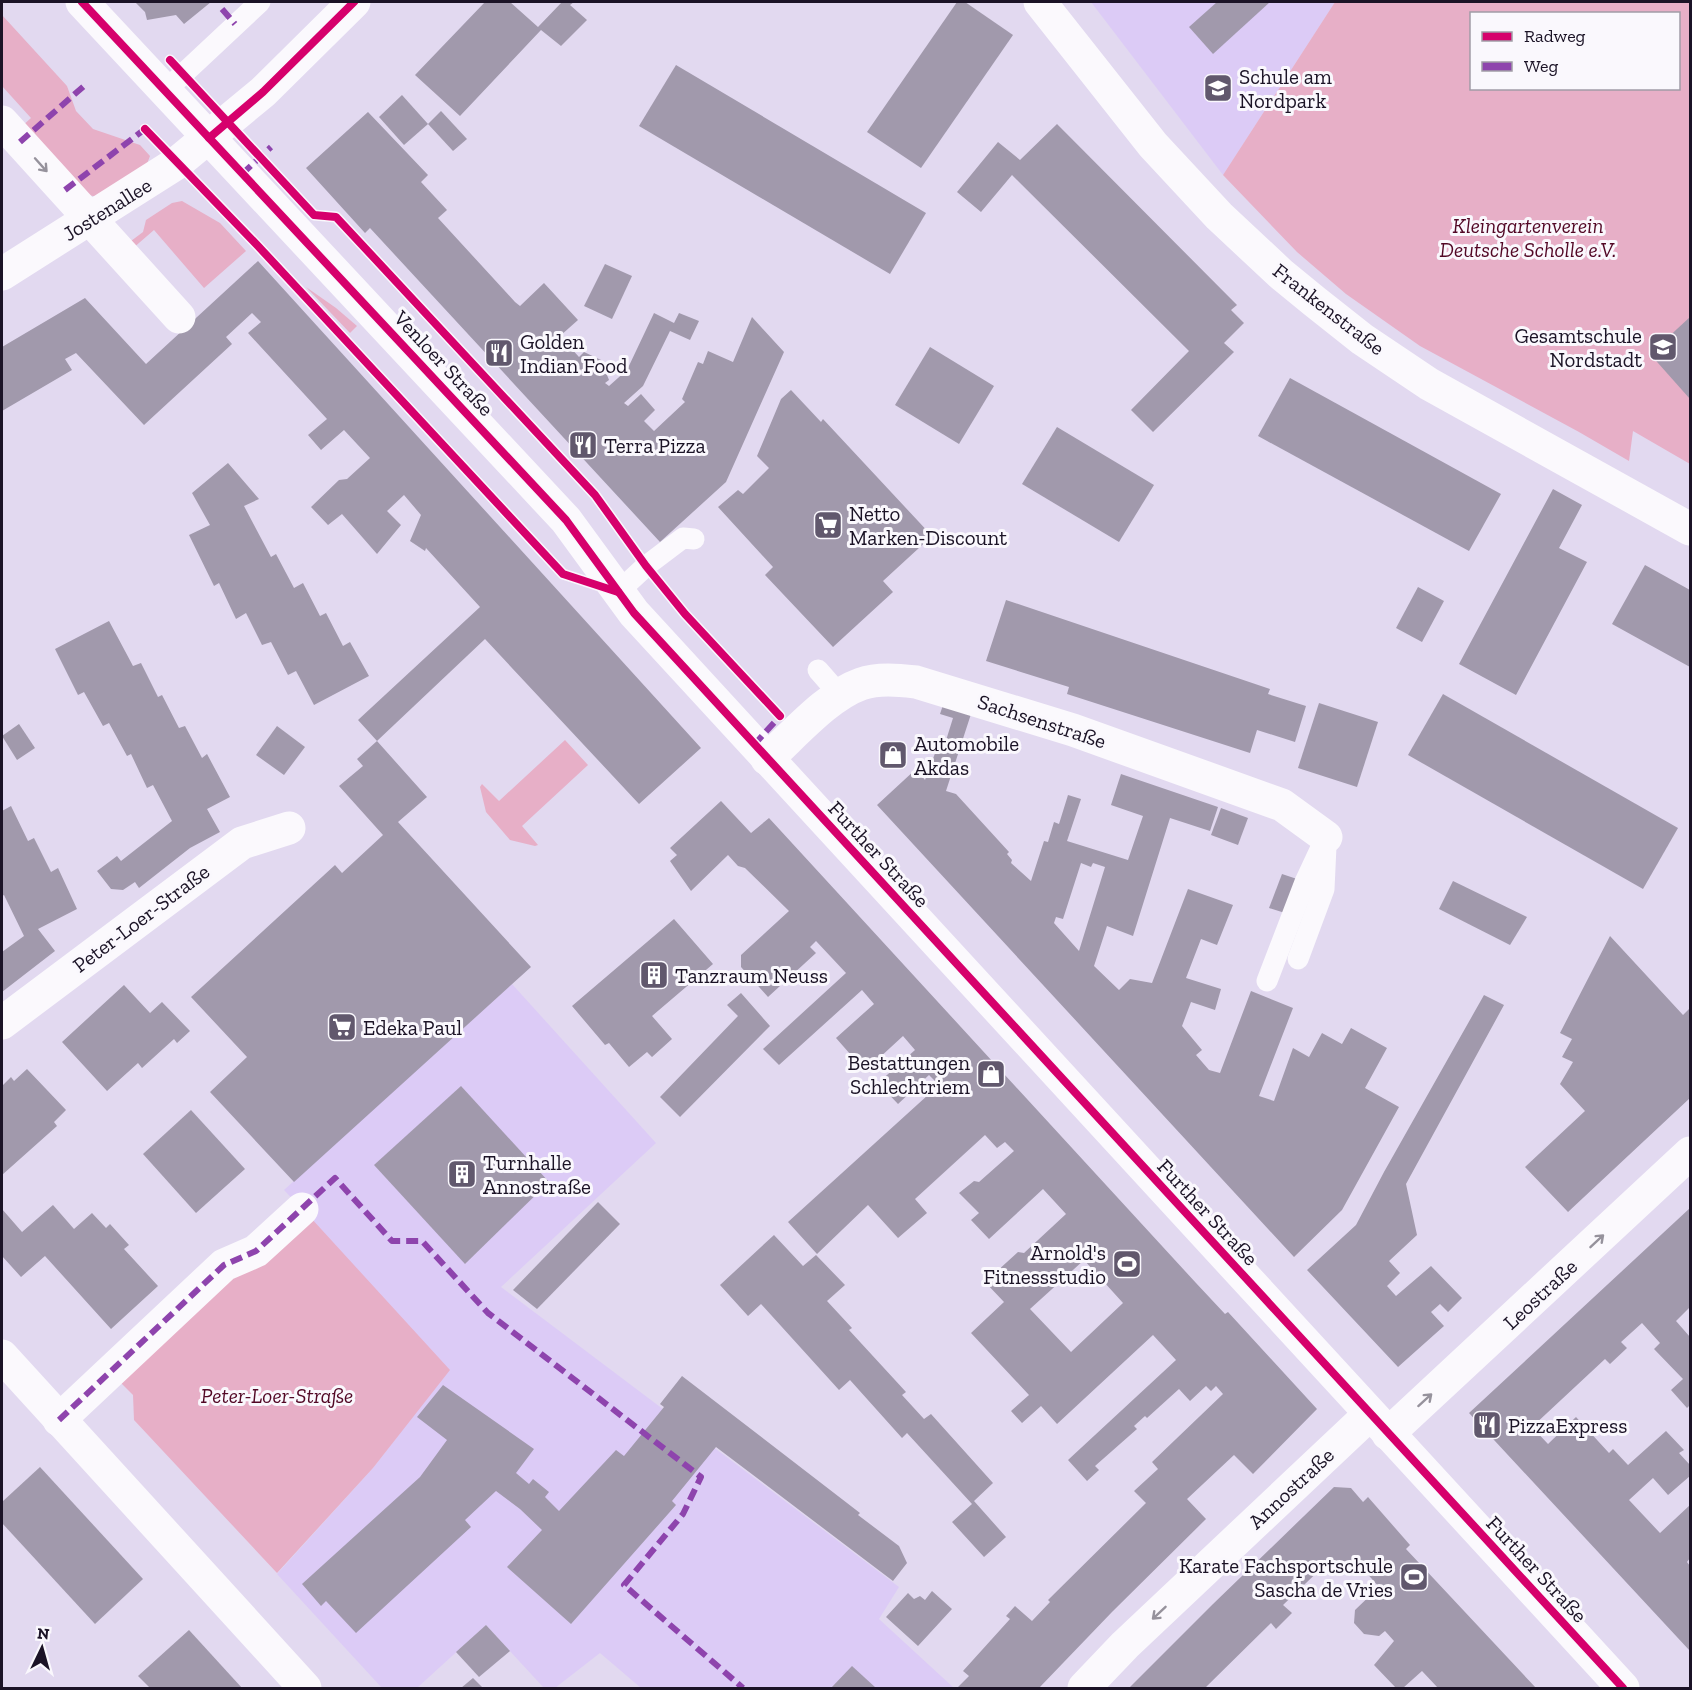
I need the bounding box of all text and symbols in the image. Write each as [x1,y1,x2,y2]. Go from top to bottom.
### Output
legend [1470,12,1680,90]
text: Radweg [1524,25,1586,47]
text: Weg [1524,55,1558,77]
place label: Schule am Nordpark [1239,64,1332,113]
school or university icon: Schule am Nordpark [1202,72,1234,104]
one-way arrow [34,157,48,172]
street label: Jostenallee [58,172,156,246]
park label: Kleingartenverein Deutsche Scholle e.V. [1440,213,1616,262]
street label: Frankenstraße [1268,258,1390,360]
street label: Venloer Straße [388,304,499,421]
place label: Gesamtschule Nordstadt [1514,323,1642,372]
place label: Golden Indian Food [520,329,628,378]
school or university icon: Gesamtschule Nordstadt [1647,331,1679,363]
restaurant icon: Golden Indian Food [483,337,515,369]
restaurant icon: Terra Pizza [567,429,599,461]
place label: Terra Pizza [604,433,706,458]
place label: Netto Marken-Discount [849,501,1007,550]
supermarket icon: Netto Marken-Discount [812,509,844,541]
street label: Sachsenstraße [975,688,1109,754]
place label: Automobile Akdas [914,731,1019,780]
shop icon: Automobile Akdas [877,739,909,771]
street label: Further Straße [823,796,935,913]
street label: Peter-Loer-Straße [68,858,214,977]
building icon: Tanzraum Neuss [638,959,670,991]
place label: Tanzraum Neuss [675,963,828,988]
supermarket icon: Edeka Paul [326,1011,358,1043]
place label: Edeka Paul [363,1015,462,1040]
place label: Bestattungen Schlechtriem [848,1050,970,1099]
shop icon: Bestattungen Schlechtriem [975,1058,1007,1090]
place label: Turnhalle Annostraße [483,1150,591,1199]
street label: Further Straße [1152,1154,1264,1271]
building icon: Turnhalle Annostraße [446,1158,478,1190]
one-way arrow [1589,1233,1604,1248]
place label: Arnold's Fitnessstudio [983,1240,1106,1289]
sports icon: Arnold's Fitnessstudio [1111,1248,1143,1280]
street label: Leostraße [1498,1254,1582,1334]
park label: Peter-Loer-Straße [201,1383,353,1408]
one-way arrow [1417,1393,1432,1407]
restaurant icon: PizzaExpress [1471,1409,1503,1441]
place label: PizzaExpress [1508,1413,1627,1438]
street label: Annostraße [1243,1442,1339,1534]
street label: Further Straße [1481,1511,1593,1628]
place label: Karate Fachsportschule Sascha de Vries [1179,1553,1393,1602]
sports icon: Karate Fachsportschule Sascha de Vries [1398,1561,1430,1593]
one-way arrow [1152,1606,1167,1620]
north arrow [12,1618,72,1678]
text: N [36,1624,50,1644]

